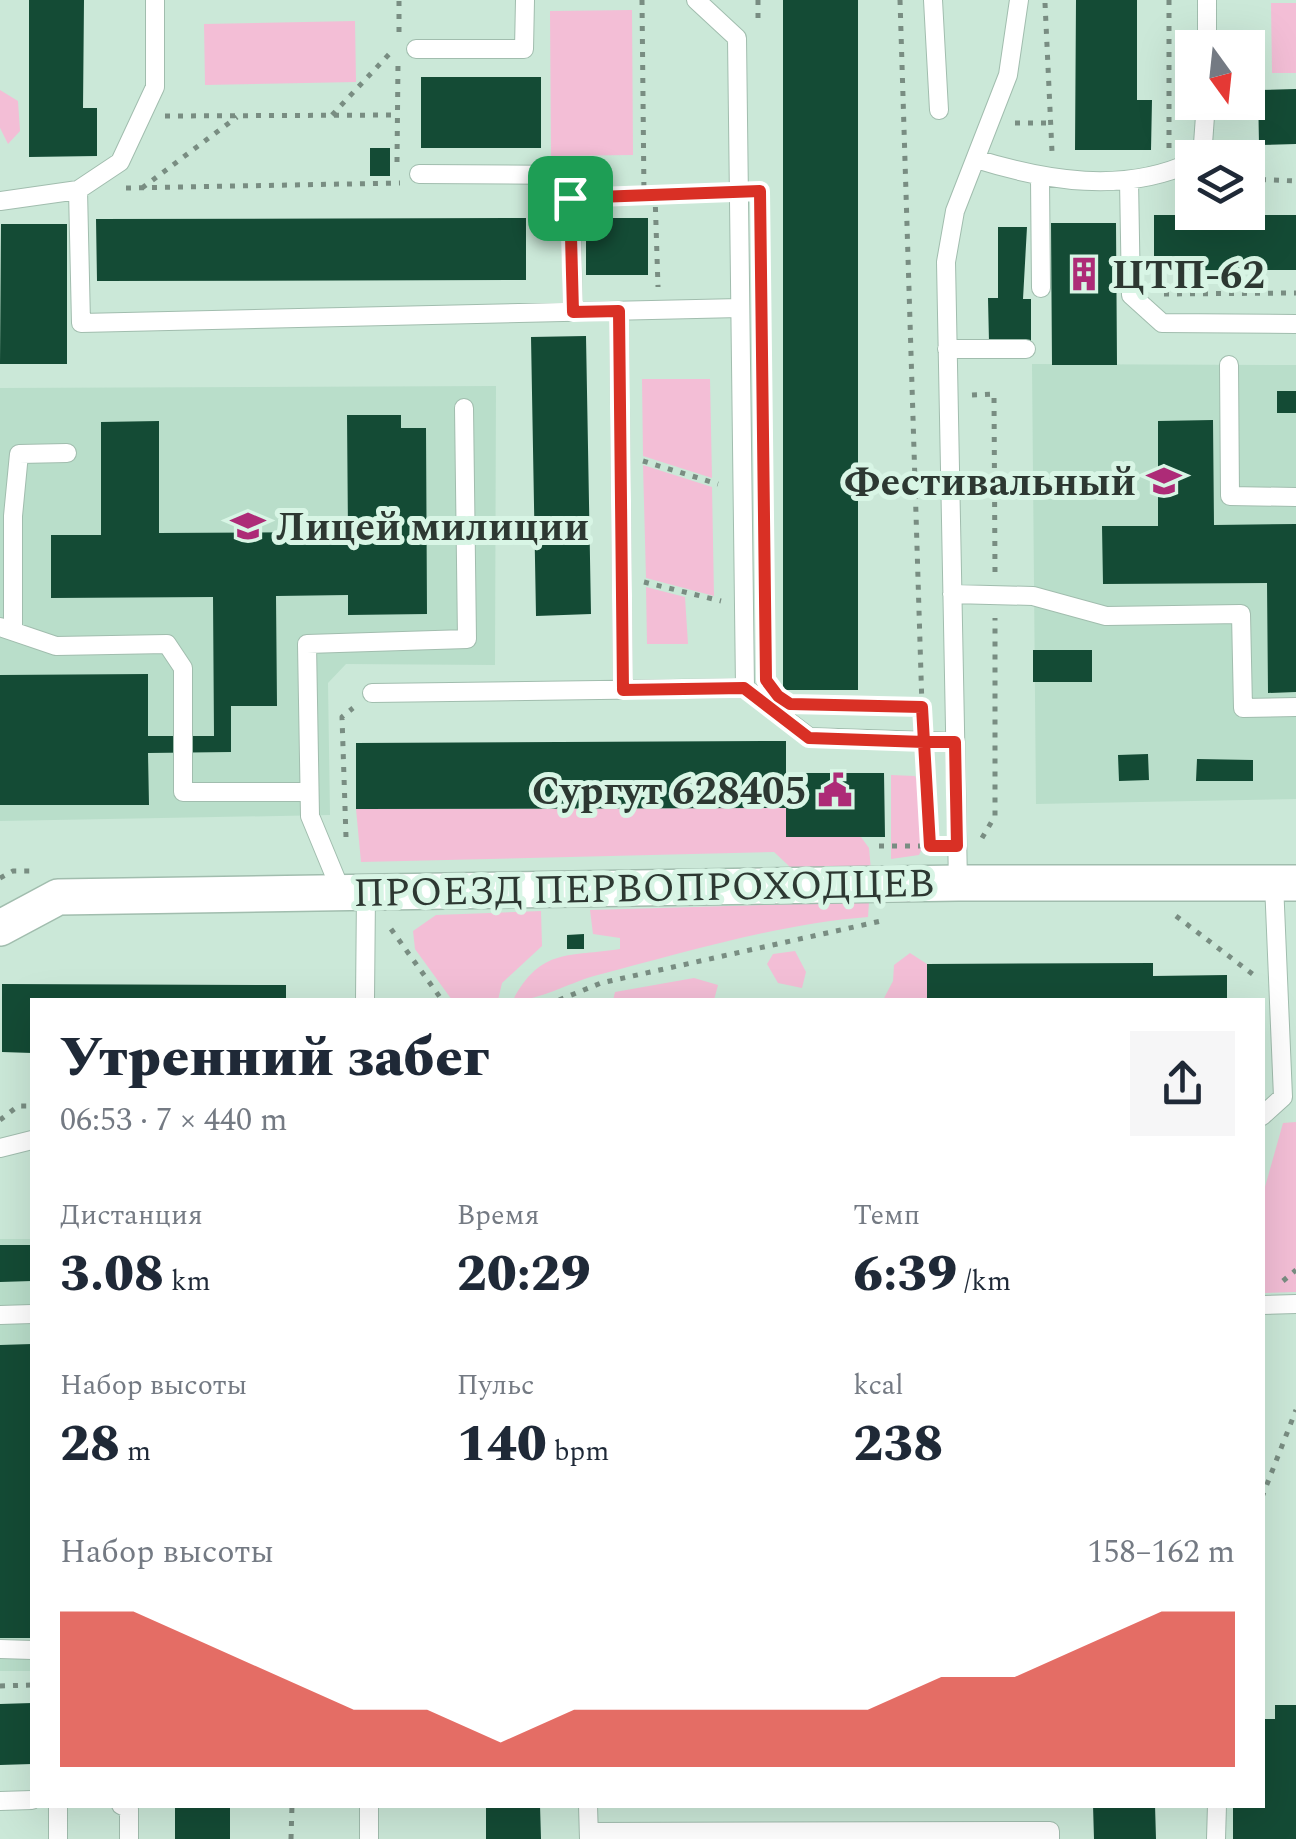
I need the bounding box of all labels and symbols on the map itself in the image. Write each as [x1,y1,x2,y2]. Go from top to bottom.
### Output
north arrow [1175,30,1265,120]
pin [528,156,613,241]
place label: ЦТП-62 [1112,246,1265,307]
building icon: ЦТП-62 [1065,255,1103,293]
place label: Фестивальный [844,453,1136,514]
school or university icon: Фестивальный [1145,462,1183,500]
place label: Лицей милиции [276,498,589,559]
school or university icon: Лицей милиции [229,507,267,545]
place label: Сургут 628405 [532,762,807,823]
public building icon: Сургут 628405 [816,771,854,809]
street label: ПРОЕЗД ПЕРВОПРОХОДЦЕВ [353,854,935,925]

